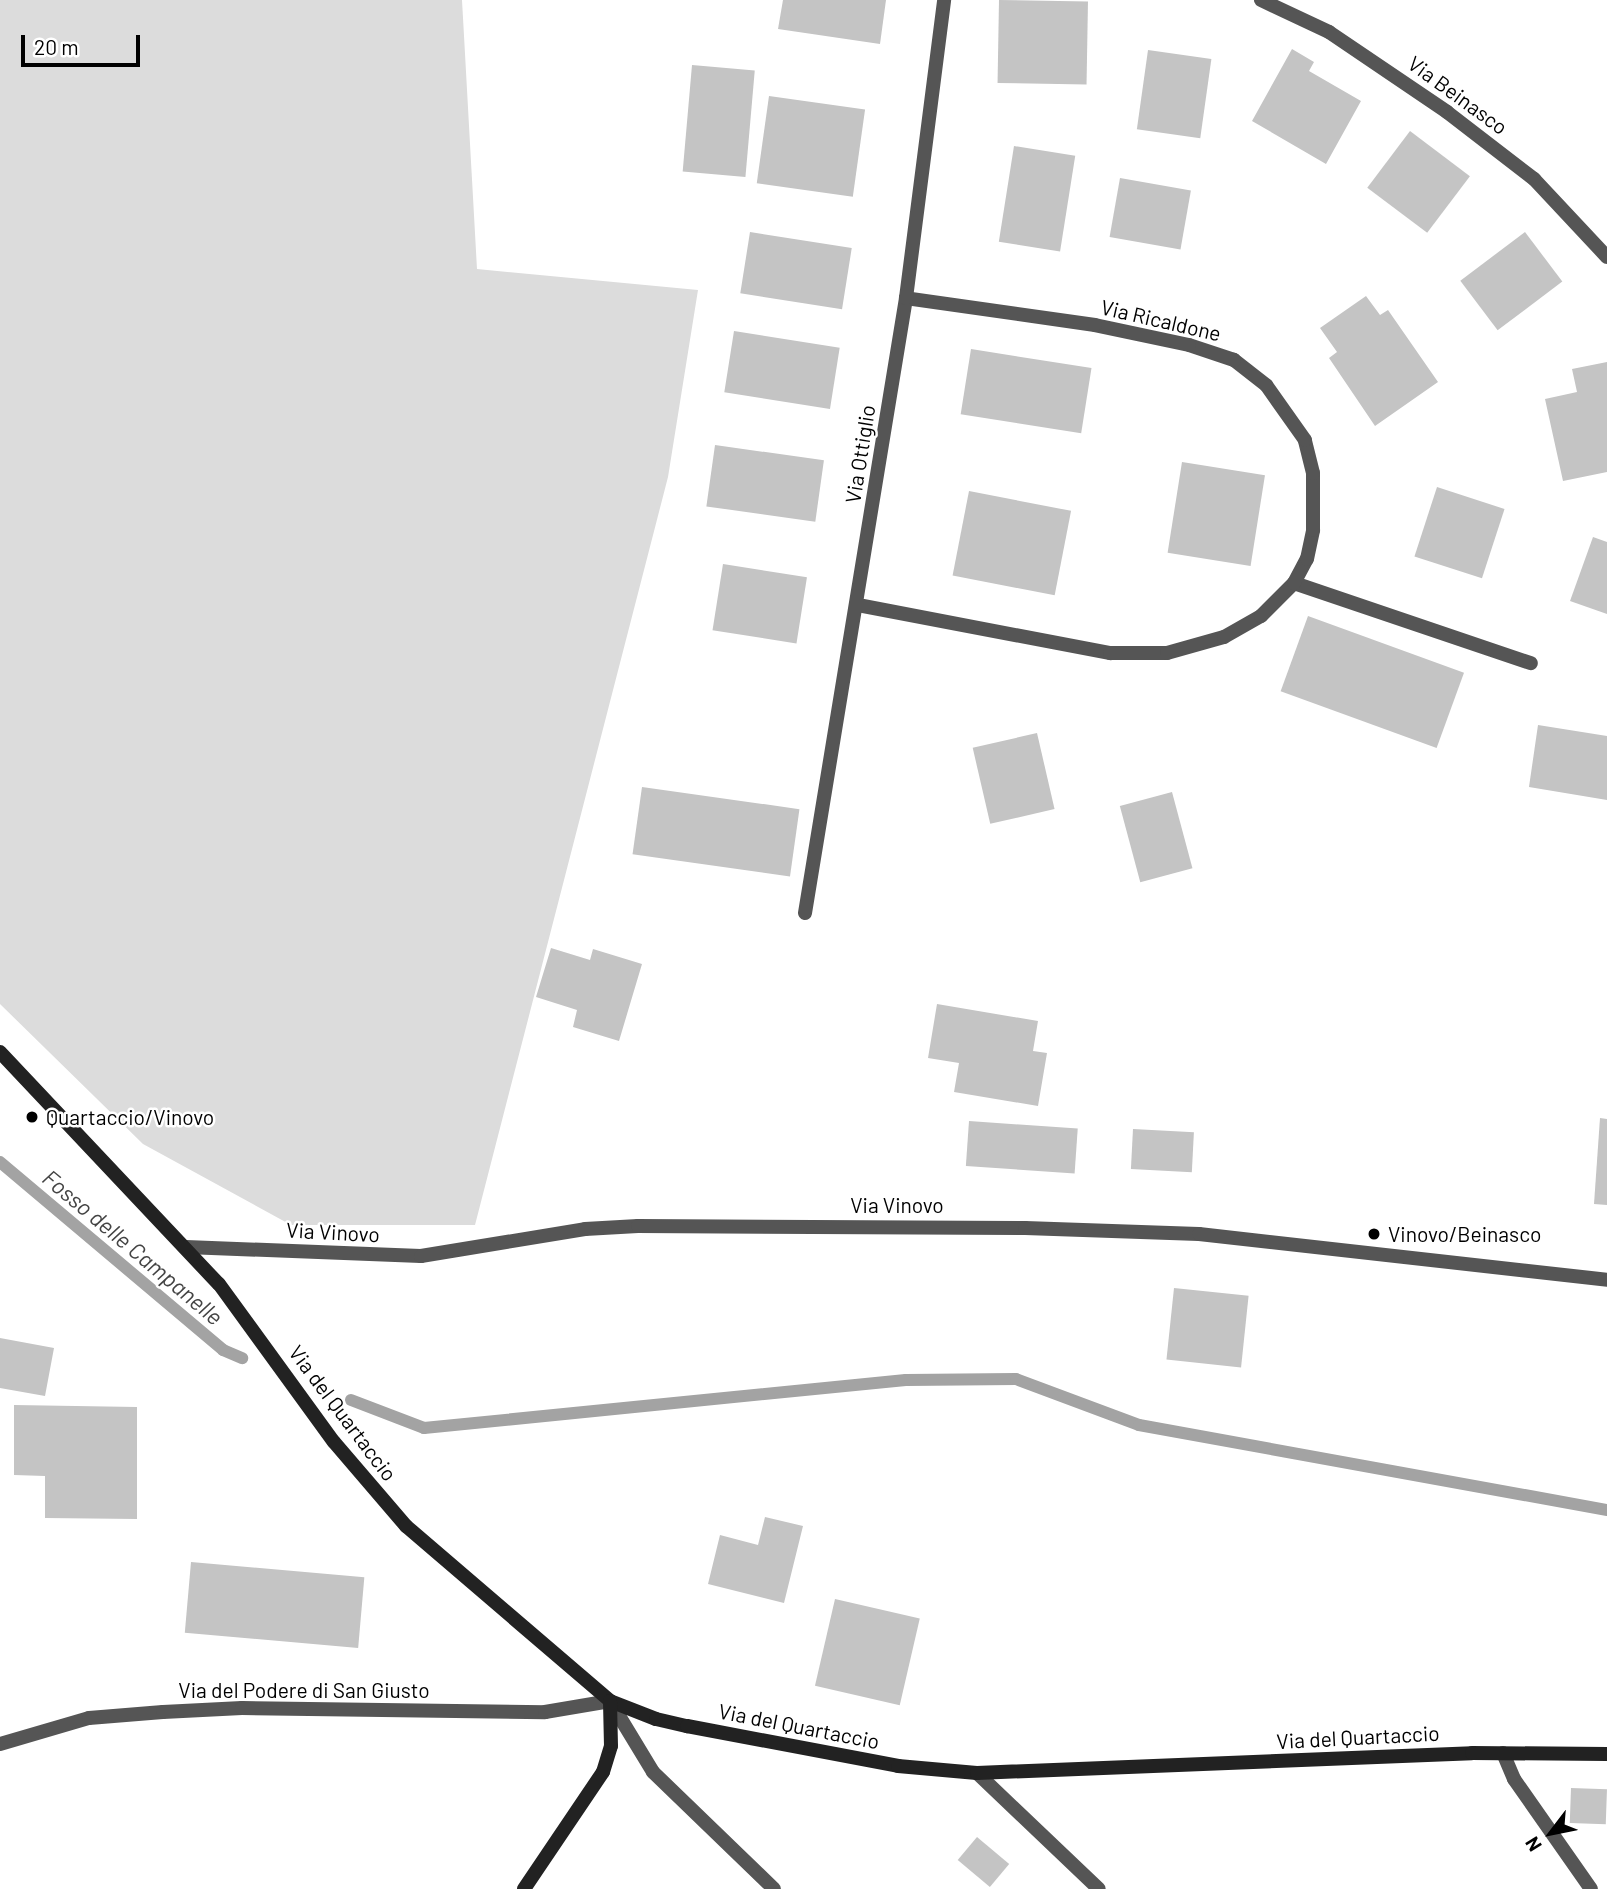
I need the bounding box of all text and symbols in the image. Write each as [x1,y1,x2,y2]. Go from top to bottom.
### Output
scale bar [24,21,144,65]
text: 20 m [34,34,79,59]
street label: Via Beinasco [1403,50,1513,140]
street label: Via Ricaldone [1098,294,1224,346]
street label: Via Ottiglio [840,403,880,505]
place label: Quartaccio/Vinovo [46,1104,214,1130]
marker: Quartaccio/Vinovo [24,1109,40,1125]
water label: Fosso delle Campanelle [37,1164,229,1330]
street label: Via Vinovo [850,1192,944,1218]
street label: Via Vinovo [286,1217,380,1247]
place label: Vinovo/Beinasco [1388,1221,1541,1247]
marker: Vinovo/Beinasco [1366,1226,1382,1242]
street label: Via del Quartaccio [284,1340,402,1486]
street label: Via del Podere di San Giusto [178,1677,430,1703]
street label: Via del Quartaccio [716,1698,882,1754]
street label: Via del Quartaccio [1276,1720,1440,1754]
north arrow [1516,1798,1586,1868]
text: N [1520,1833,1546,1856]

